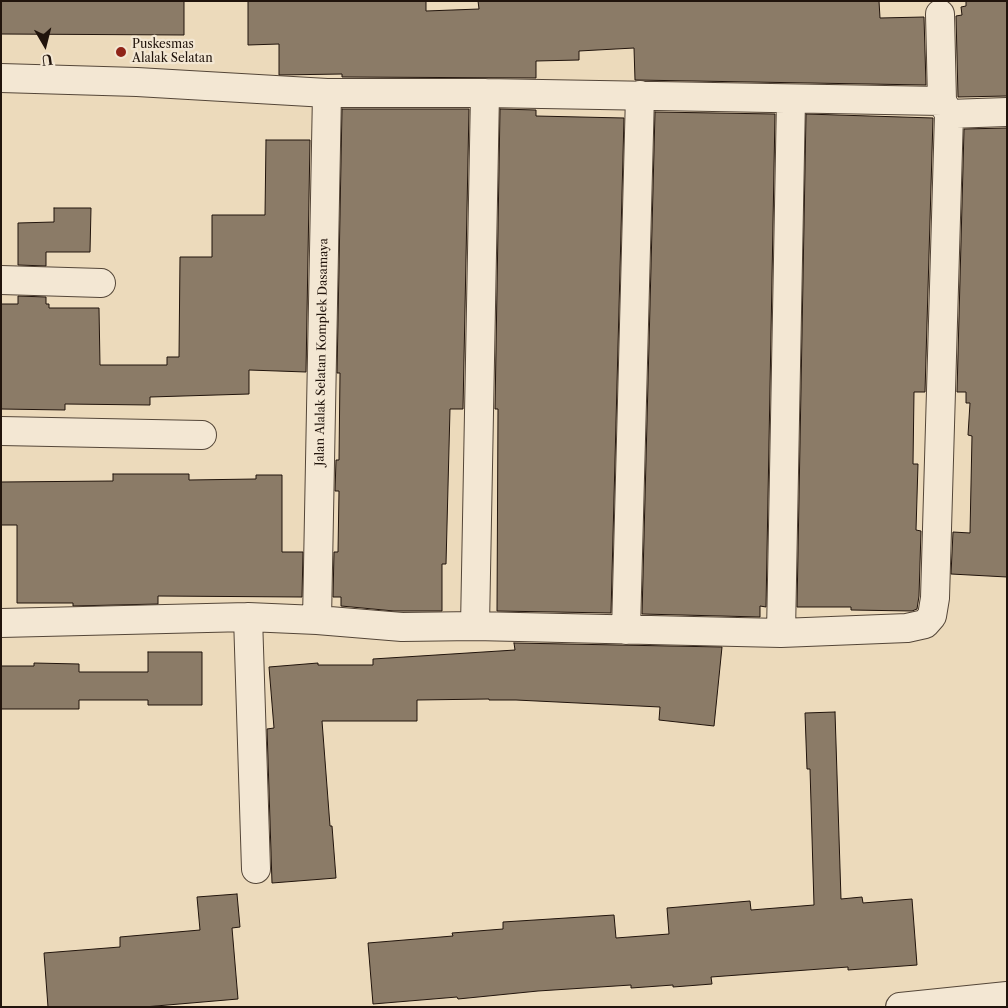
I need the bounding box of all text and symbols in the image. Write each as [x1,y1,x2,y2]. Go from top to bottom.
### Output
north arrow [20,20,70,70]
place label: Puskesmas Alalak Selatan [132,38,213,66]
marker: Puskesmas Alalak Selatan [114,45,128,59]
text: U [40,50,54,70]
street label: Jalan Alalak Selatan Komplek Dasamaya [313,238,331,466]

